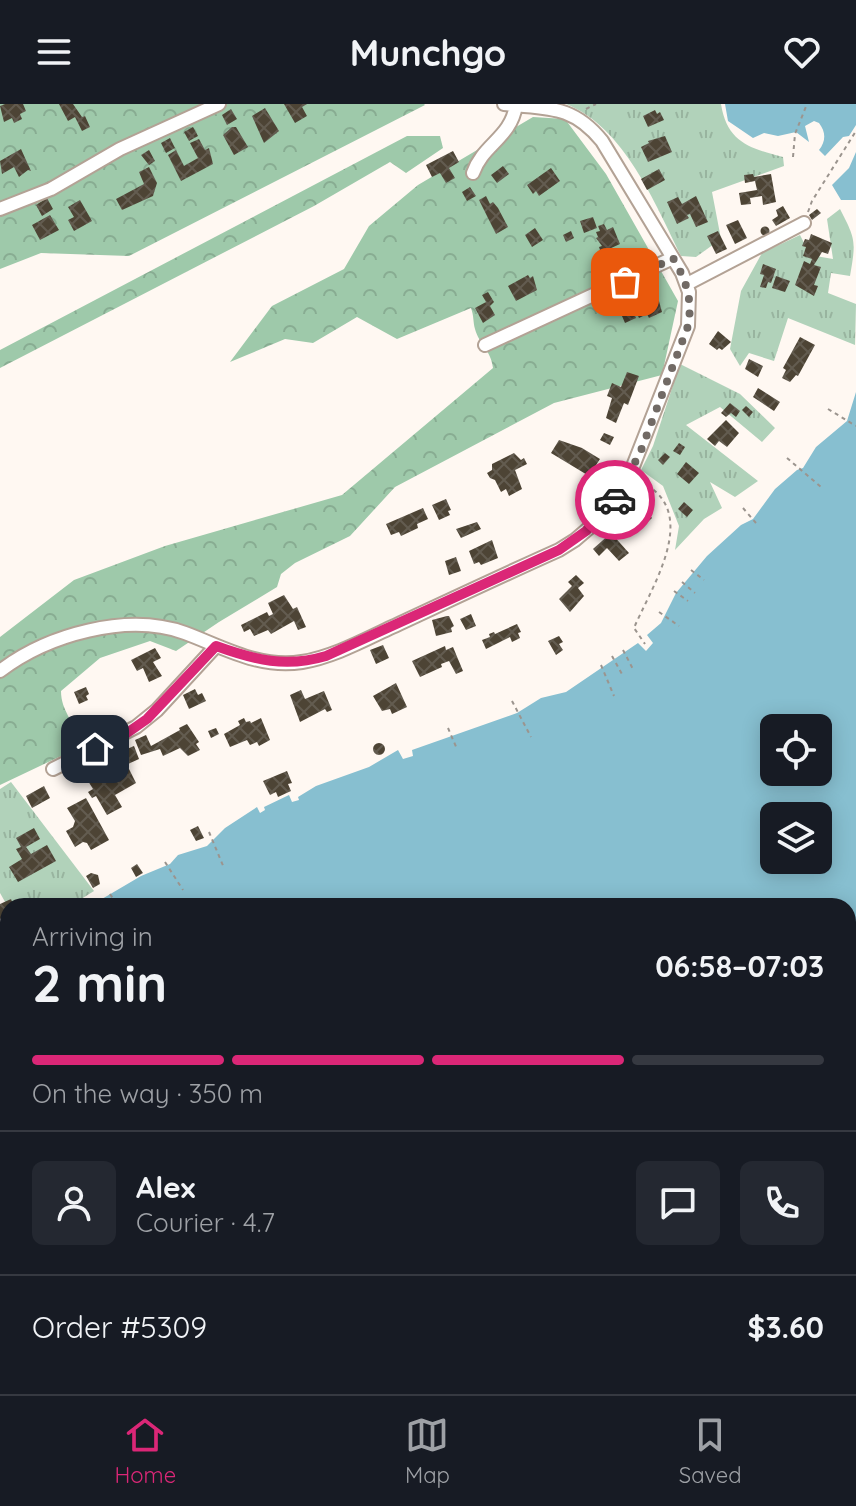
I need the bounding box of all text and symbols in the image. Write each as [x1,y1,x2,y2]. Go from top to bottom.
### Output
icon: menu [32,30,76,74]
text: Munchgo [350,30,506,75]
icon: heart [780,30,824,74]
pin [591,248,659,316]
icon: bag [603,260,647,304]
courier [575,460,655,540]
icon: car [593,478,637,522]
map controls [760,714,832,874]
button: locate [760,714,832,786]
pin [61,715,129,783]
icon: home [73,727,117,771]
button: layers [760,802,832,874]
text: Arriving in [32,920,153,953]
text: 06:58–07:03 [655,947,824,985]
text: 2 min [32,950,167,1015]
text: On the way · 350 m [32,1077,263,1110]
button: person [32,1161,116,1245]
button: chat [636,1161,720,1245]
button: phone [740,1161,824,1245]
text: Alex [136,1168,195,1206]
text: Courier · 4.7 [136,1206,275,1239]
text: Order #5309 [32,1308,207,1346]
text: $3.60 [748,1308,824,1346]
tab: Home [114,1413,176,1489]
tab: Map [405,1413,450,1489]
tab: Saved [679,1413,742,1489]

